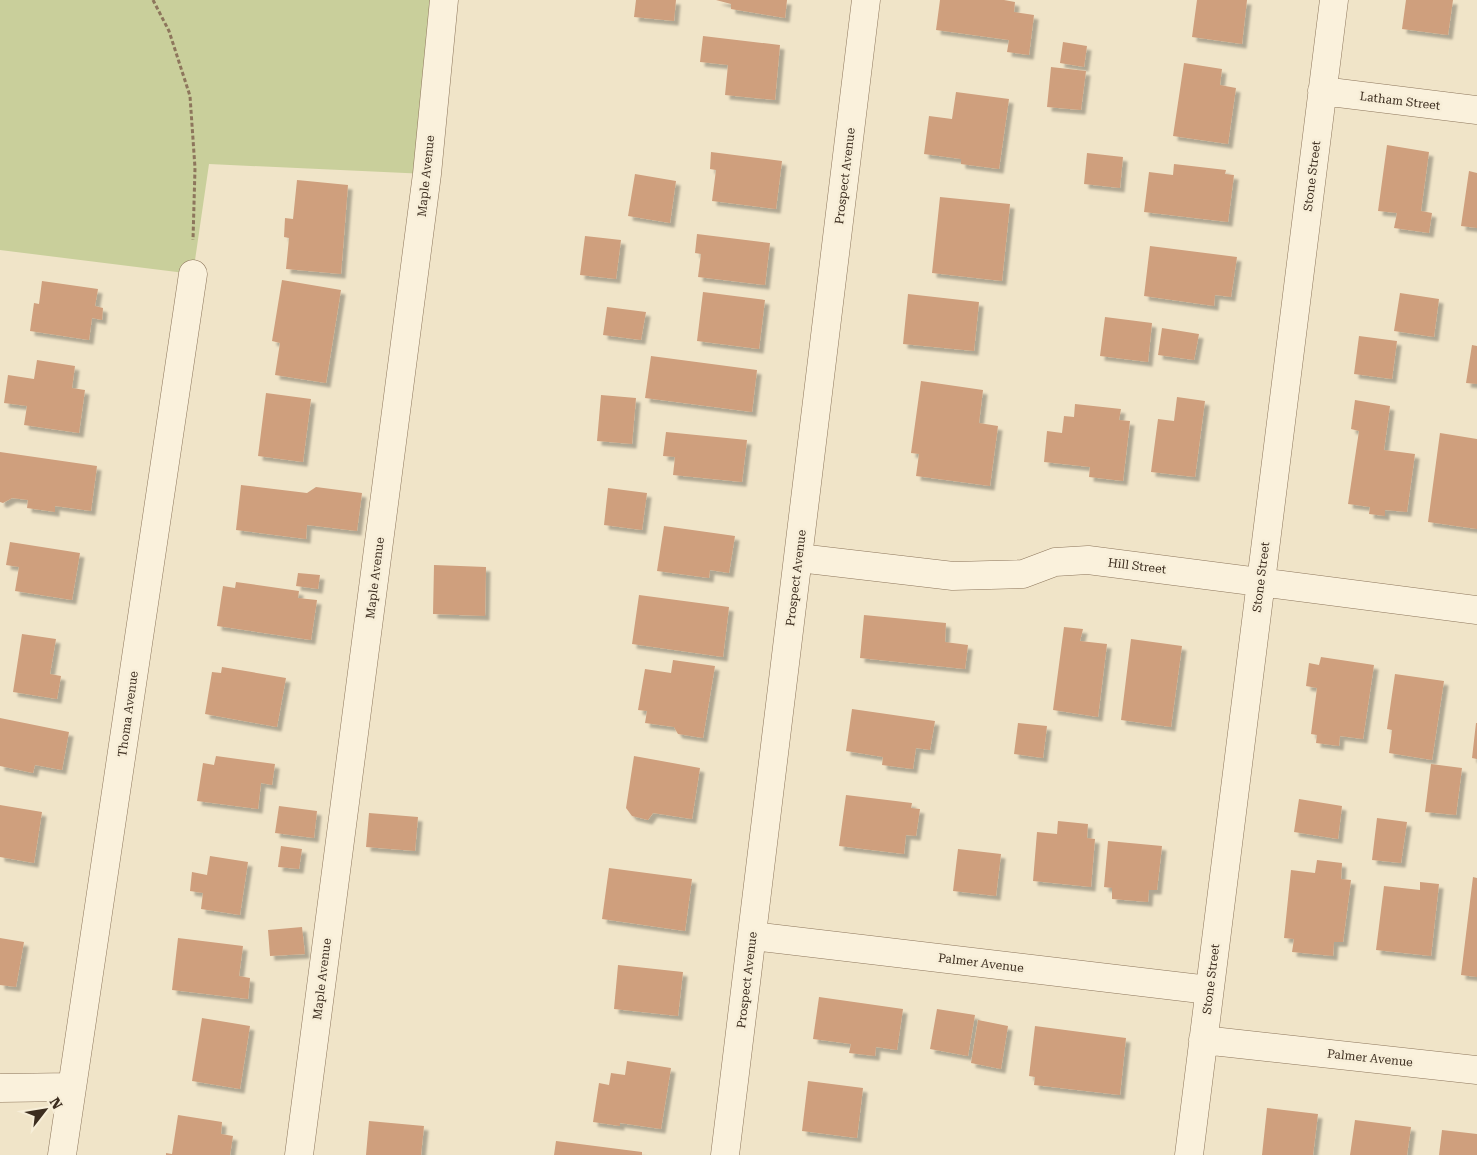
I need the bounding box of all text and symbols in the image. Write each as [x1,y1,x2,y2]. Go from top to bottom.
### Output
street label: Latham Street [1359,89,1442,113]
street label: Prospect Avenue [832,126,858,225]
street label: Maple Avenue [415,134,437,218]
street label: Stone Street [1301,139,1323,212]
street label: Prospect Avenue [783,528,809,627]
street label: Maple Avenue [363,536,387,620]
street label: Stone Street [1250,540,1272,613]
street label: Hill Street [1107,555,1167,577]
street label: Thoma Avenue [115,670,141,758]
street label: Prospect Avenue [734,930,760,1029]
street label: Maple Avenue [310,937,334,1021]
street label: Stone Street [1200,942,1222,1015]
street label: Palmer Avenue [937,951,1025,975]
street label: Palmer Avenue [1326,1047,1414,1070]
north arrow [20,1085,70,1135]
text: N [47,1095,66,1112]

